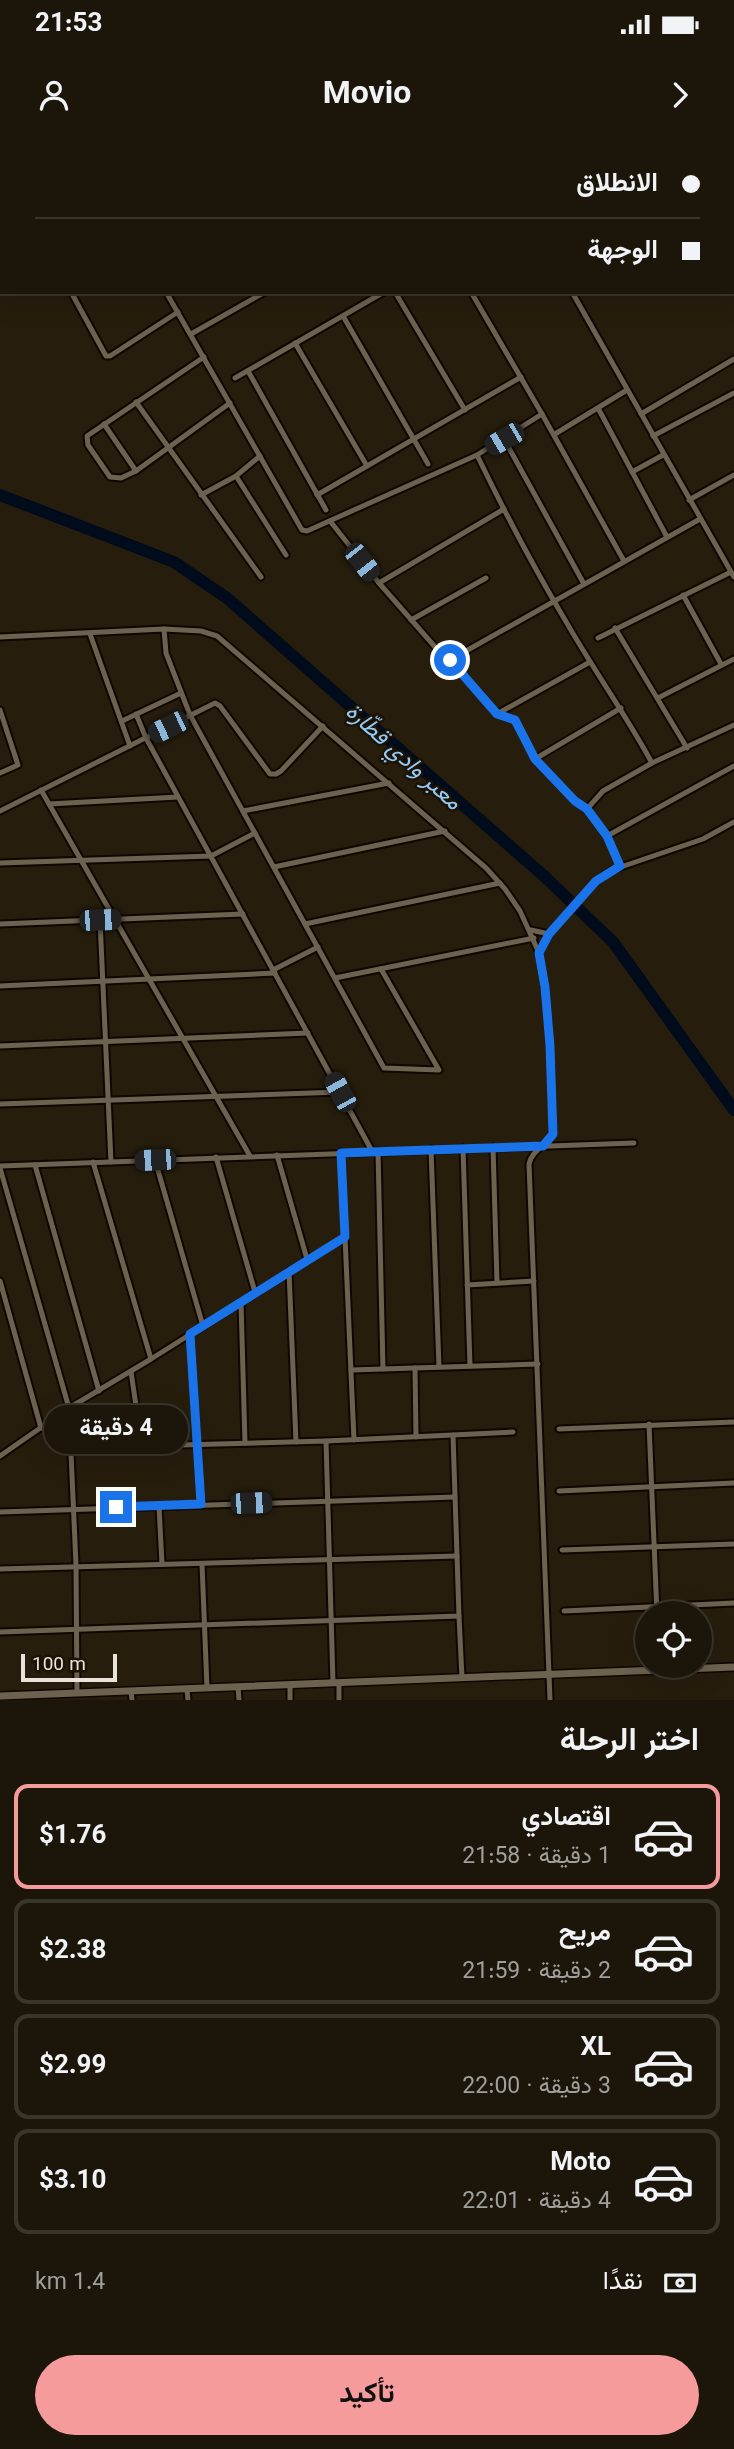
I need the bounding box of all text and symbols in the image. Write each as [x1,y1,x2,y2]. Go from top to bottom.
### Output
text: 21:53 [35,4,102,45]
text: Movio [323,70,411,120]
icon: person [35,76,73,114]
icon: forward [661,76,699,114]
text: الانطلاق [576,164,658,205]
text: الوجهة [587,231,658,272]
car [481,419,528,459]
car [341,539,384,585]
route start [434,644,466,676]
water label: معبر وادي قطّارة [336,695,470,820]
car [145,708,192,746]
car [79,909,122,931]
car [321,1069,360,1115]
car [134,1149,177,1171]
callout: 4 دقيقة [44,1406,188,1454]
text: 4 دقيقة [79,1411,153,1447]
route end [100,1491,132,1523]
car [230,1492,273,1514]
map controls [635,1601,712,1678]
button: locate [635,1601,712,1678]
scale bar [21,1651,117,1683]
text: 100 m [32,1651,86,1680]
text: اختر الرحلة [560,1717,699,1767]
text: اقتصادي [522,1798,611,1839]
icon: car [632,1805,695,1868]
text: $1.76 [39,1816,106,1857]
text: 1 دقيقة · 21:58 [462,1839,611,1875]
text: مريح [559,1913,611,1954]
icon: car [632,1920,695,1983]
text: $2.38 [39,1931,106,1972]
text: 2 دقيقة · 21:59 [462,1954,611,1990]
text: XL [580,2028,611,2069]
icon: car [632,2035,695,2098]
text: $2.99 [39,2046,106,2087]
text: 3 دقيقة · 22:00 [462,2069,611,2105]
text: Moto [550,2143,611,2184]
icon: car [632,2150,695,2213]
text: $3.10 [39,2161,106,2202]
text: 4 دقيقة · 22:01 [462,2184,611,2220]
text: نقدًا [603,2262,643,2303]
icon: cash [661,2264,699,2302]
text: 1.4 km [35,2265,105,2301]
button: تأكيد [35,2355,699,2435]

